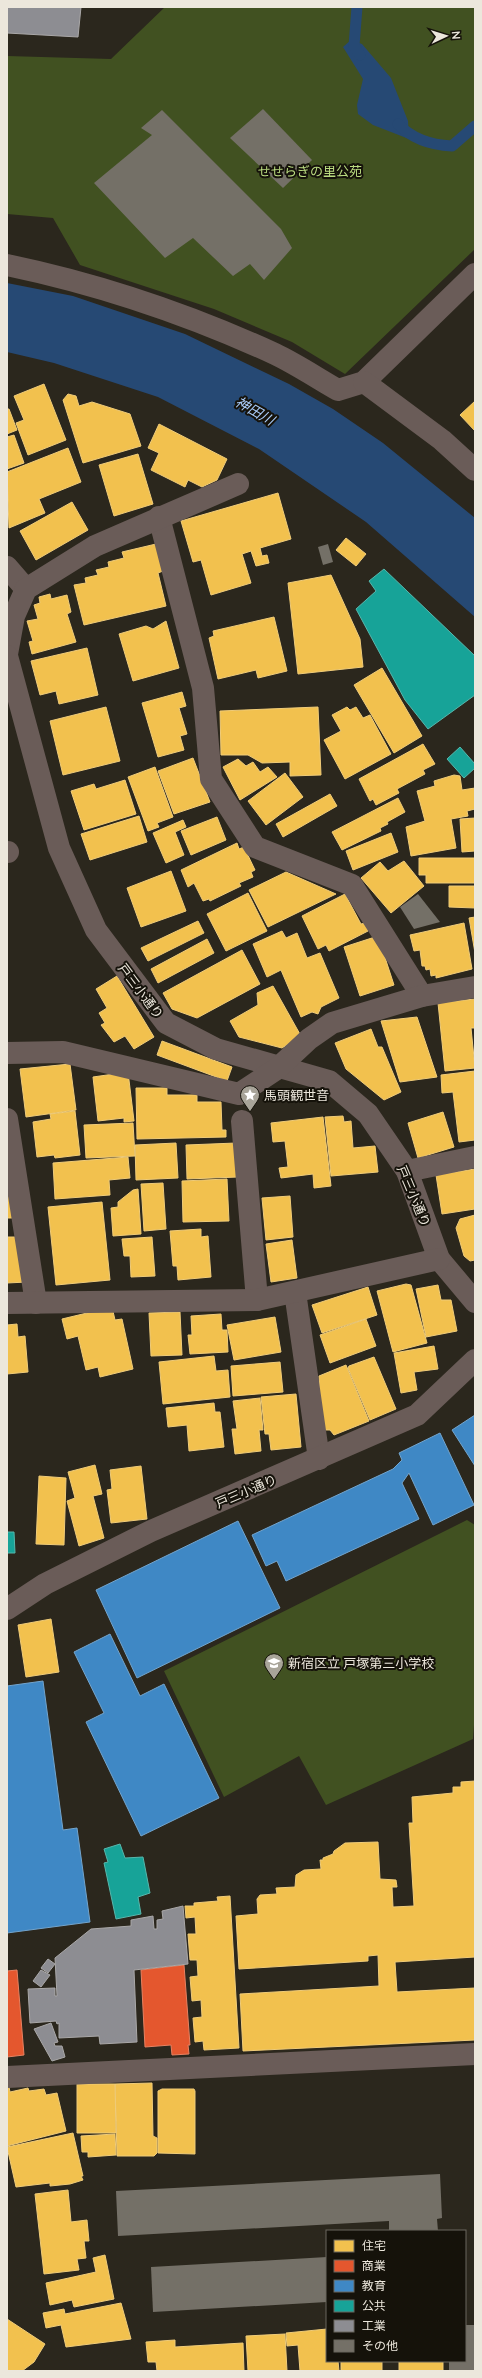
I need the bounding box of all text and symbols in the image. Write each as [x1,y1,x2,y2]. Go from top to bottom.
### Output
north arrow [426,16,466,56]
text: N [450,31,463,40]
park label: せせらぎの里公苑 [258,163,362,179]
water label: 神田川 [233,393,279,429]
street label: 戸三小通り [115,960,167,1022]
place icon: 馬頭観世音 [239,1084,261,1112]
place label: 馬頭観世音 [264,1087,329,1103]
street label: 戸三小通り [394,1163,434,1229]
street label: 戸三小通り [213,1471,279,1511]
school or university icon: 新宿区立 戸塚第三小学校 [263,1652,285,1680]
place label: 新宿区立 戸塚第三小学校 [288,1655,434,1671]
legend [326,2230,466,2362]
text: 住宅 [362,2238,386,2253]
text: 商業 [362,2258,386,2273]
text: 教育 [362,2278,386,2293]
text: 公共 [362,2298,386,2313]
text: 工業 [362,2318,386,2333]
text: その他 [362,2338,398,2353]

